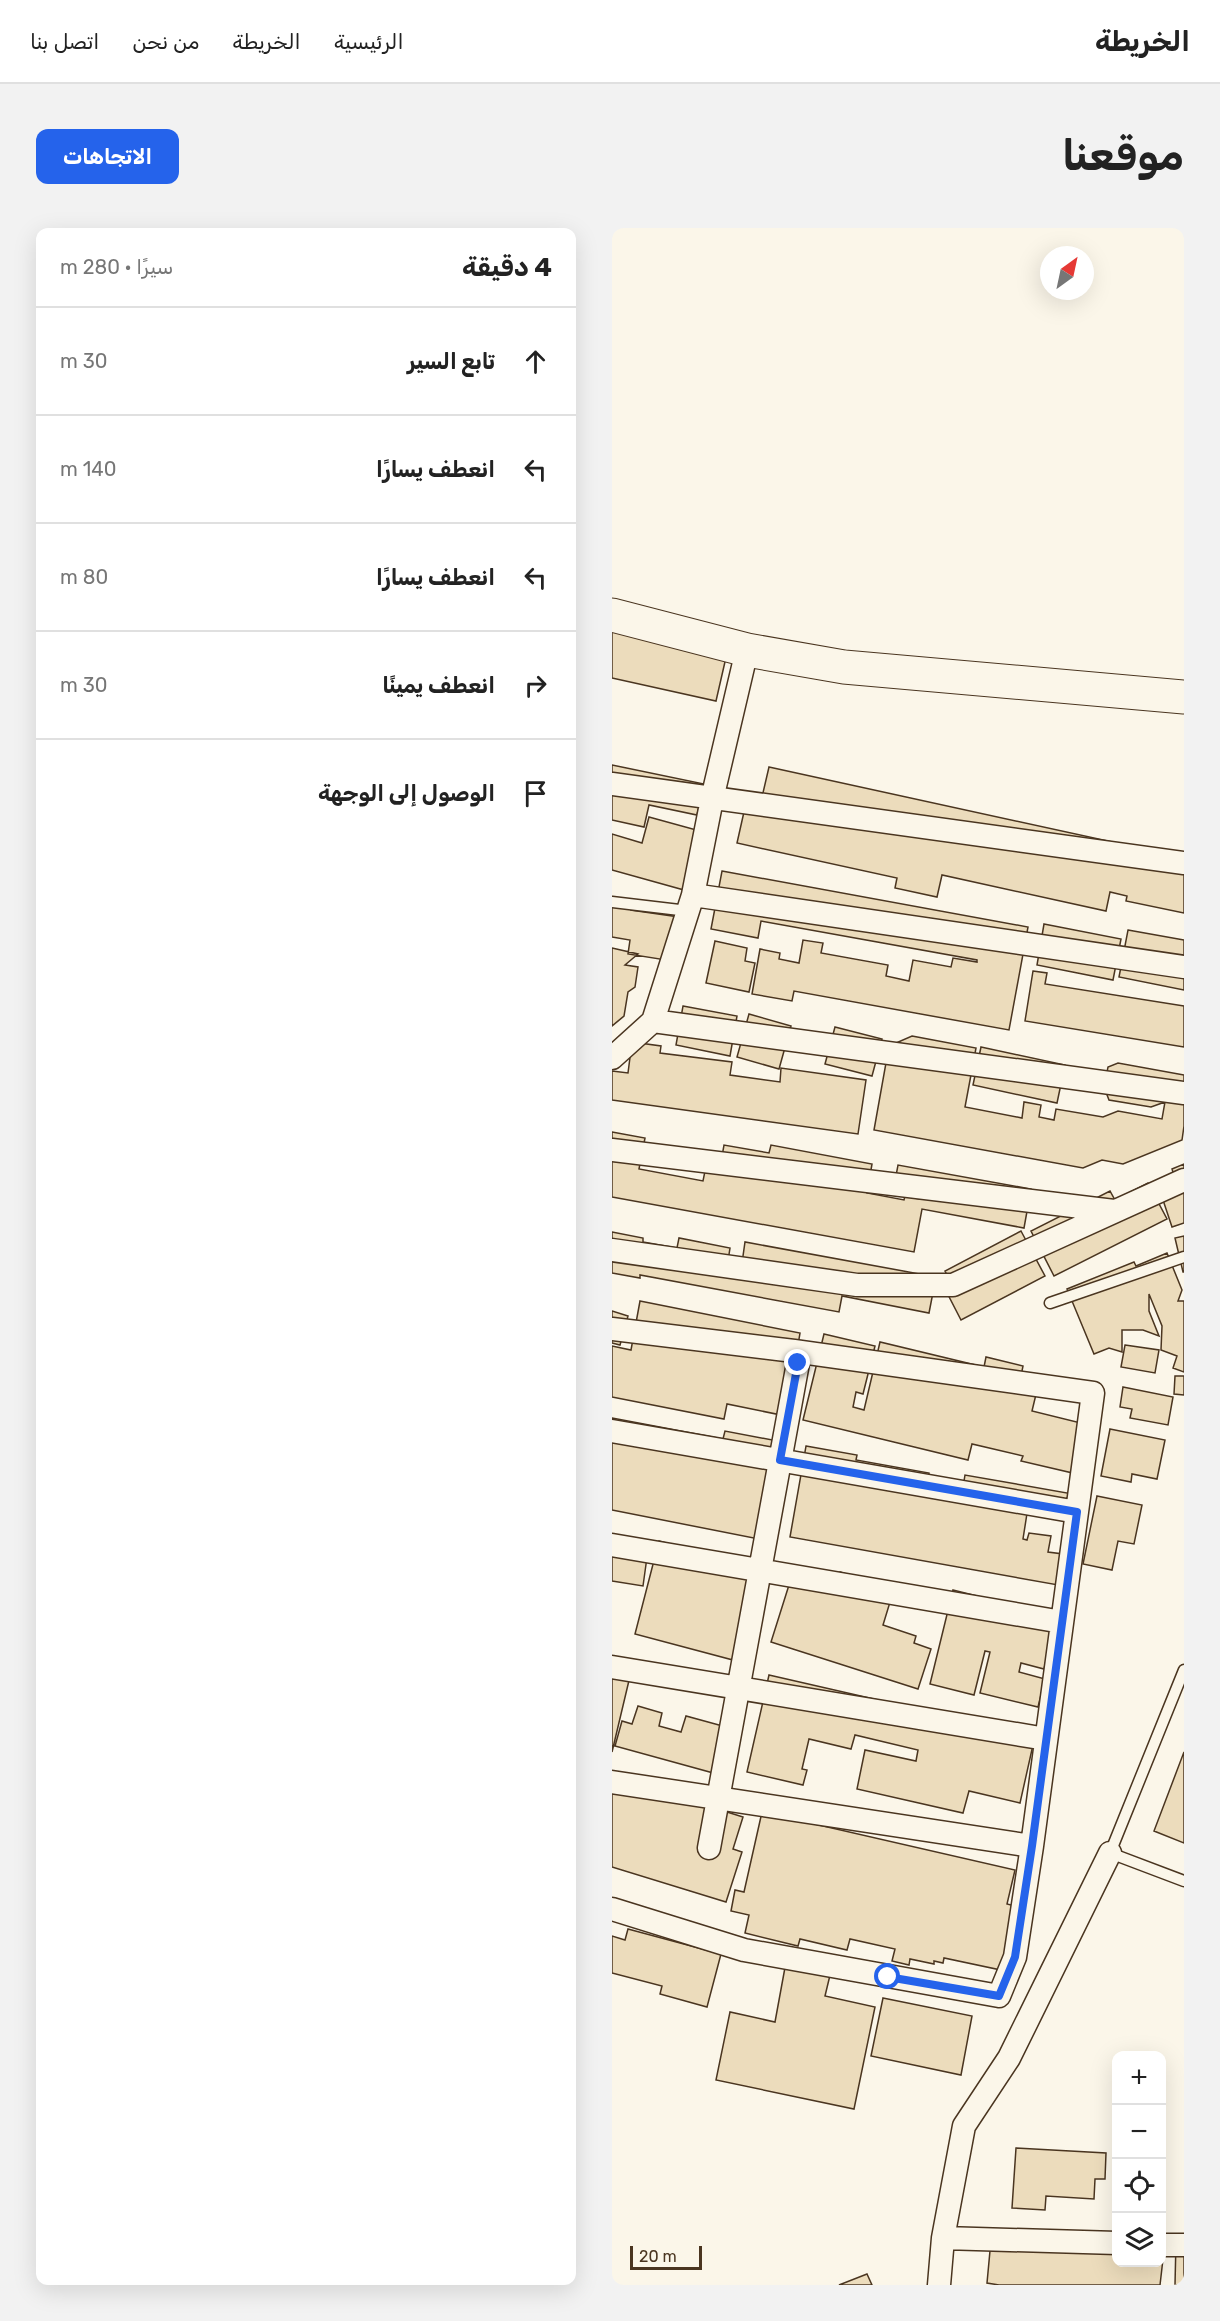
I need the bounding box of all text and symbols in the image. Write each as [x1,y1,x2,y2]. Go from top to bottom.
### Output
text: الخريطة [1095,25,1190,58]
text: اتصل بنا [30,29,99,54]
text: من نحن [132,29,199,54]
text: الخريطة [232,29,301,54]
text: الرئيسية [334,29,404,54]
button: الاتجاهات [36,129,179,184]
text: موقعنا [1062,131,1184,181]
north arrow [1040,246,1094,300]
text: 4 دقيقة [462,252,552,283]
text: سيرًا · 280 m [60,255,173,279]
icon: ahead [519,345,552,378]
text: تابع السير [407,348,495,375]
text: 30 m [60,349,107,373]
icon: left [519,453,552,486]
text: انعطف يسارًا [376,456,495,483]
text: 140 m [60,457,116,481]
icon: left [519,561,552,594]
text: انعطف يسارًا [376,564,495,591]
text: 80 m [60,565,108,589]
icon: right [519,669,552,702]
text: انعطف يمينًا [382,672,495,699]
text: 30 m [60,673,107,697]
icon: arrive [519,777,552,810]
text: الوصول إلى الوجهة [318,780,495,807]
route end [784,1349,810,1375]
route start [874,1963,900,1989]
map controls [1112,2051,1166,2267]
button: + [1112,2051,1166,2105]
button: − [1112,2105,1166,2159]
button: locate [1112,2159,1166,2213]
button: layers [1112,2213,1166,2267]
scale bar [630,2243,702,2270]
text: 20 m [639,2247,677,2266]

